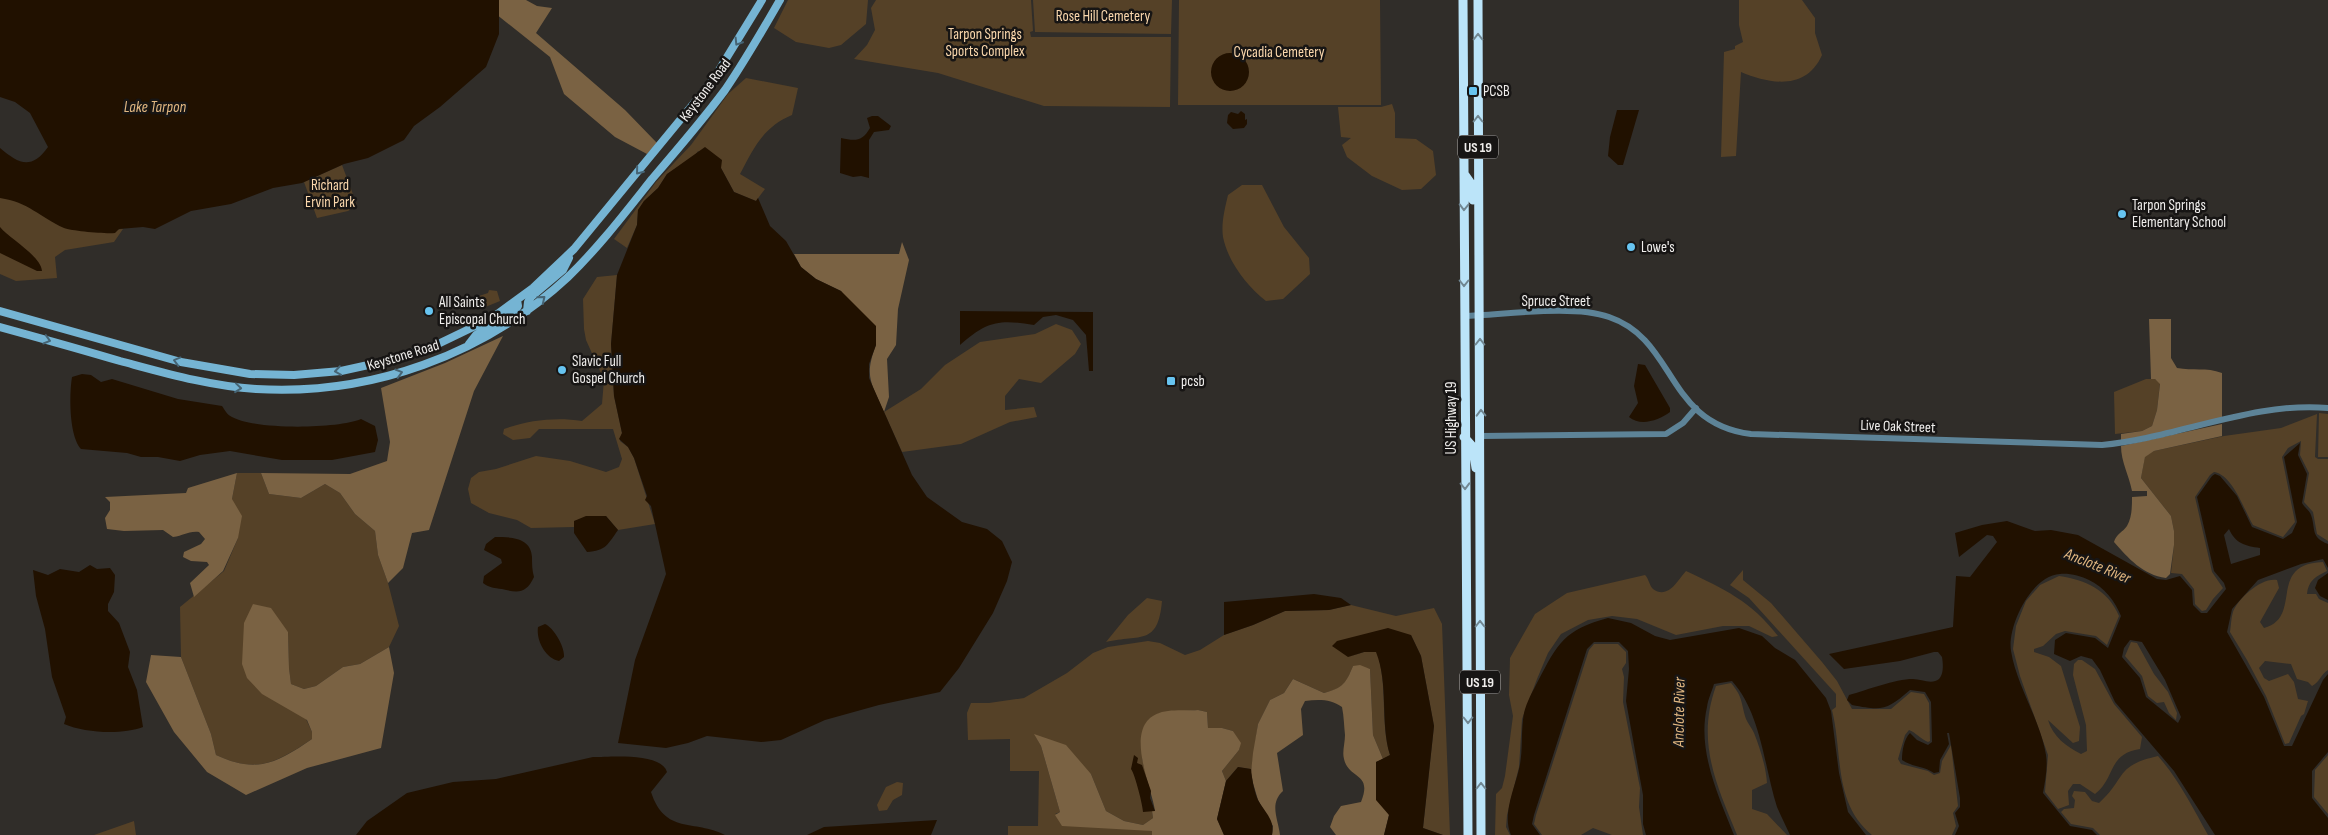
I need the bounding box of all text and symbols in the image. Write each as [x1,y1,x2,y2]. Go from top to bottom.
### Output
park label: Rose Hill Cemetery [1056,7,1151,26]
park label: Tarpon Springs Sports Complex [945,25,1025,61]
one-way arrow [1473,33,1483,41]
one-way arrow [734,37,744,46]
park label: Cycadia Cemetery [1233,43,1325,62]
street label: Keystone Road [676,55,735,126]
place label: PCSB [1483,82,1510,101]
marker: PCSB [1467,85,1479,97]
water label: Lake Tarpon [124,98,187,117]
one-way arrow [1473,114,1483,122]
road number: US 19 [1458,136,1498,158]
one-way arrow [637,165,645,174]
park label: Richard Ervin Park [305,176,355,212]
place label: Tarpon Springs Elementary School [2132,196,2226,232]
one-way arrow [1459,203,1470,211]
marker: Tarpon Springs Elementary School [2116,208,2128,220]
place label: Lowe's [1641,238,1675,257]
marker: Lowe's [1625,241,1637,253]
one-way arrow [1459,280,1469,287]
street label: Spruce Street [1521,292,1591,311]
place label: All Saints Episcopal Church [438,293,525,329]
one-way arrow [537,295,546,304]
marker: All Saints Episcopal Church [423,305,435,317]
one-way arrow [42,335,51,345]
street label: Keystone Road [365,336,441,375]
one-way arrow [1475,337,1485,345]
place label: Slavic Full Gospel Church [572,352,645,388]
one-way arrow [173,356,182,367]
marker: Slavic Full Gospel Church [556,364,568,376]
one-way arrow [334,365,342,376]
one-way arrow [395,369,403,379]
place label: pcsb [1181,372,1205,391]
marker: pcsb [1165,375,1177,387]
street label: US Highway 19 [1442,381,1461,455]
one-way arrow [235,382,243,393]
one-way arrow [1476,408,1486,416]
street label: Live Oak Street [1860,416,1936,437]
one-way arrow [1460,482,1470,490]
water label: Anclote River [2061,544,2134,588]
one-way arrow [1475,620,1485,628]
road number: US 19 [1460,670,1500,694]
water label: Anclote River [1669,677,1690,748]
one-way arrow [1463,716,1473,724]
one-way arrow [1476,782,1486,790]

